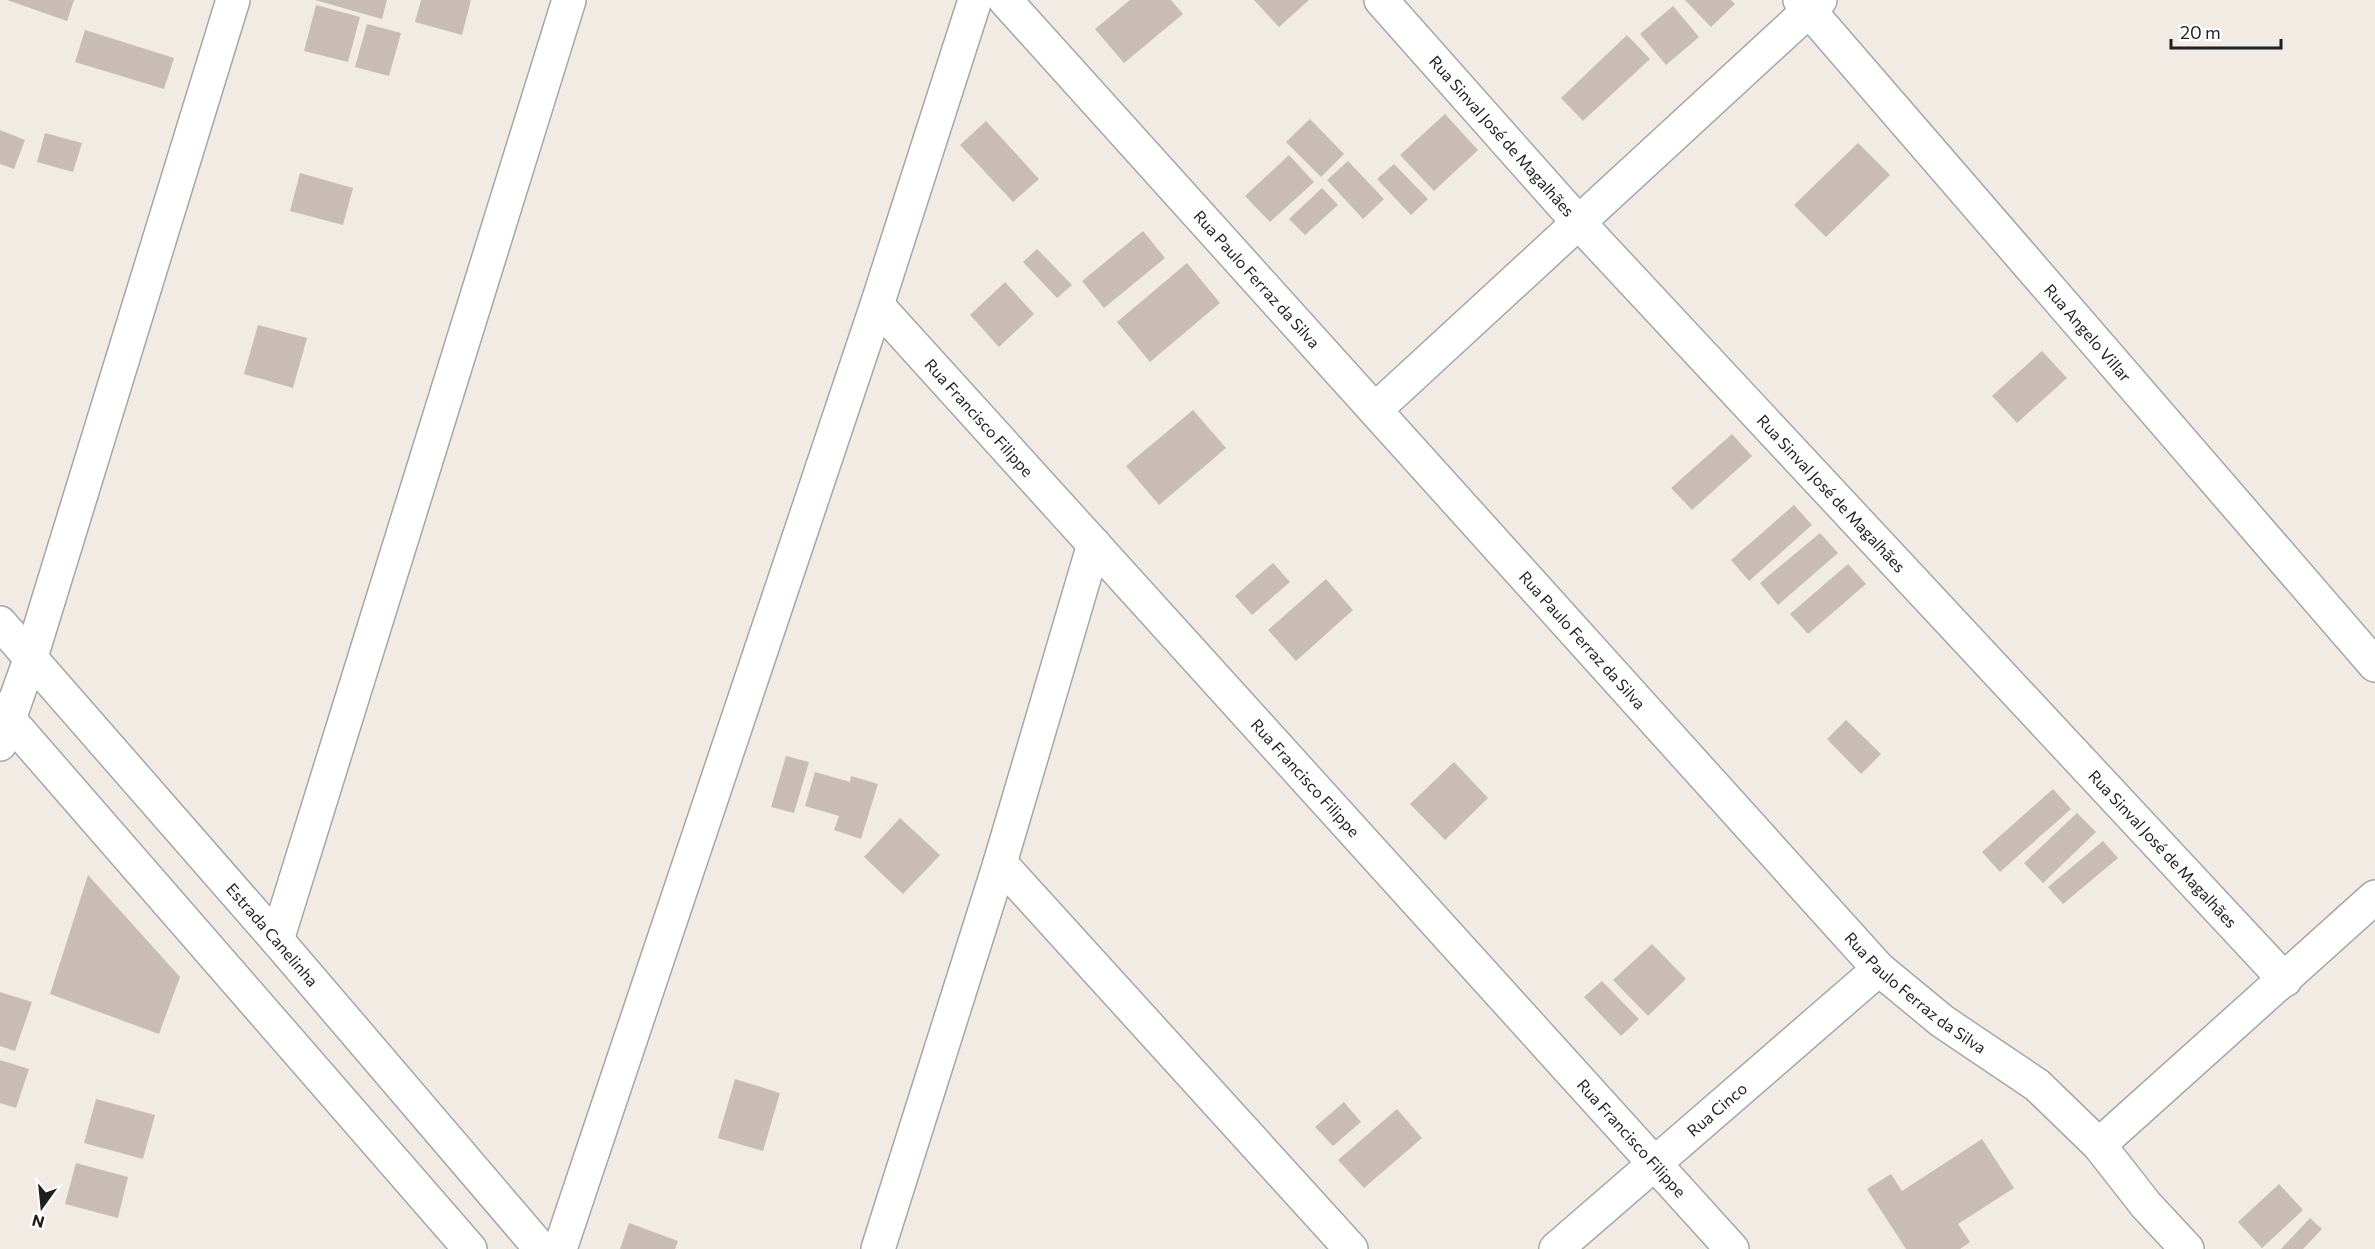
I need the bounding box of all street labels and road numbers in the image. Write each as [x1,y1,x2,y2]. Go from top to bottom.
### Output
street label: Rua Sinval José de Magalhães [1426,51,1579,220]
street label: Rua Paulo Ferraz da Silva [1190,206,1324,352]
street label: Rua Angelo Villar [2041,280,2136,386]
street label: Rua Francisco Filippe [921,354,1038,480]
street label: Rua Sinval José de Magalhães [1754,410,1910,576]
street label: Rua Paulo Ferraz da Silva [1516,567,1650,713]
street label: Rua Francisco Filippe [1247,715,1364,840]
street label: Rua Sinval José de Magalhães [2085,766,2241,931]
street label: Estrada Canelinha [223,879,322,990]
street label: Rua Paulo Ferraz da Silva [1841,928,1990,1057]
street label: Rua Francisco Filippe [1574,1075,1690,1201]
street label: Rua Cinco [1683,1078,1750,1140]

